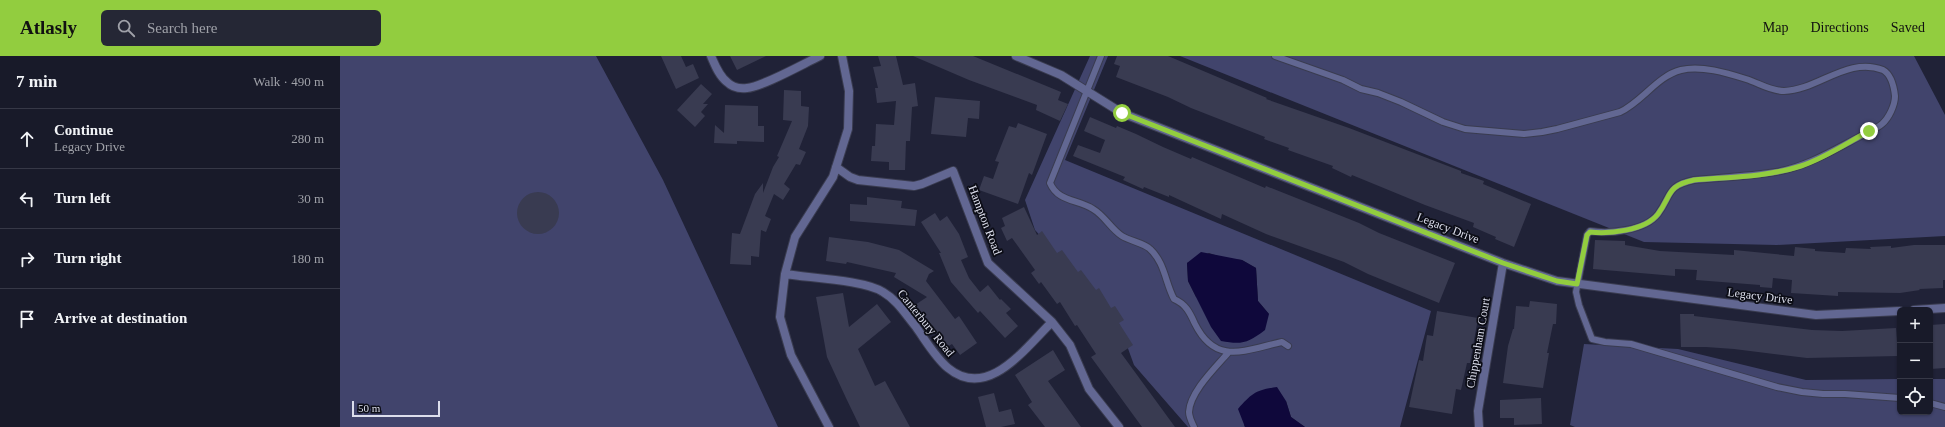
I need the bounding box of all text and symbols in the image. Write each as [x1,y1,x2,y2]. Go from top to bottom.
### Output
search box [101,10,381,46]
text: Atlasly [20,17,77,38]
icon: search [115,17,137,39]
text: Search here [147,20,217,36]
text: Map [1763,20,1788,35]
text: Directions [1810,20,1869,35]
text: Saved [1891,20,1925,35]
text: 7 min [16,72,57,91]
text: Walk · 490 m [253,74,324,89]
route start [1113,104,1131,122]
text: Continue [54,122,113,138]
route end [1860,122,1878,140]
icon: ahead [16,128,38,150]
text: 280 m [291,131,324,146]
text: Legacy Drive [54,139,125,154]
street label: Hampton Road [965,183,1005,257]
icon: left [16,188,38,210]
text: Turn left [54,190,111,206]
text: 30 m [298,191,324,206]
street label: Legacy Drive [1415,210,1481,246]
icon: right [16,248,38,270]
text: Turn right [54,250,121,266]
text: 180 m [291,251,324,266]
street label: Legacy Drive [1727,285,1793,307]
street label: Canterbury Road [895,287,957,359]
street label: Chippenham Court [1463,296,1493,389]
map controls [1897,307,1933,415]
button: + [1897,307,1933,343]
icon: arrive [16,308,38,330]
text: Arrive at destination [54,310,187,326]
button: − [1897,343,1933,379]
button: locate [1897,379,1933,415]
scale bar [352,399,440,418]
text: 50 m [358,402,380,414]

